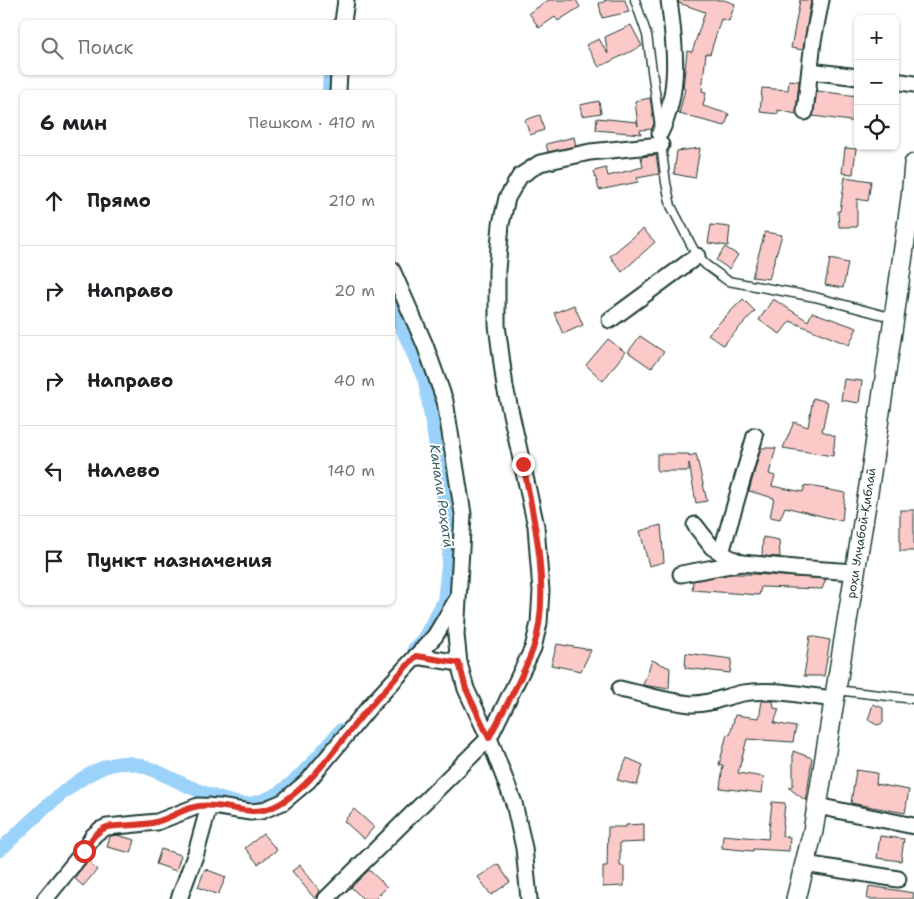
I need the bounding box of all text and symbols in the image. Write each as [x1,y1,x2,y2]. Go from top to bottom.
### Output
map controls [854,15,899,150]
button: + [854,15,899,60]
search box [20,20,395,75]
icon: search [38,34,66,62]
text: Поиск [78,35,133,60]
button: − [854,60,899,105]
button: locate [854,105,899,150]
text: 6 мин [40,109,107,137]
text: Пешком · 410 m [249,112,375,133]
icon: ahead [40,187,68,215]
text: Прямо [87,188,151,213]
text: 210 m [328,190,375,211]
icon: right [40,277,68,305]
text: Направо [87,278,173,303]
text: 20 m [334,280,375,301]
icon: right [40,367,68,395]
text: Направо [87,368,173,393]
text: 40 m [333,370,375,391]
water label: Канали Роҳатӣ [426,443,458,549]
route end [512,453,535,476]
icon: left [40,457,68,485]
text: Налево [87,458,160,483]
text: 140 m [328,460,375,481]
street label: роҳи Улҷабой-Қиблаӣ [843,466,880,599]
icon: arrive [40,547,68,575]
text: Пункт назначения [87,548,272,573]
route start [73,840,96,863]

